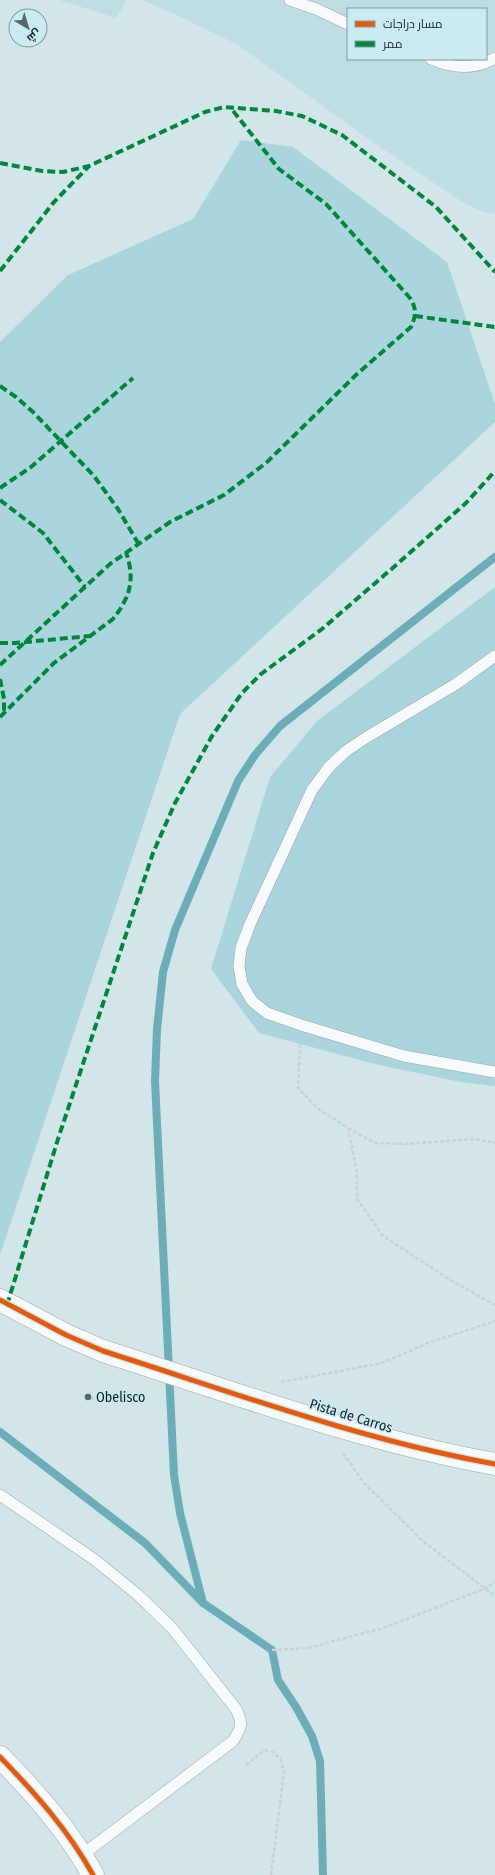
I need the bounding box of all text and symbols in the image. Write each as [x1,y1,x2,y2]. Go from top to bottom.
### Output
north arrow [8,8,48,48]
legend [347,8,487,60]
text: مسار دراجات [383,17,442,31]
text: ش [24,26,43,45]
text: ممر [382,37,402,51]
place label: Obelisco [96,1389,145,1406]
marker: Obelisco [83,1392,93,1402]
street label: Pista de Carros [308,1395,394,1437]

